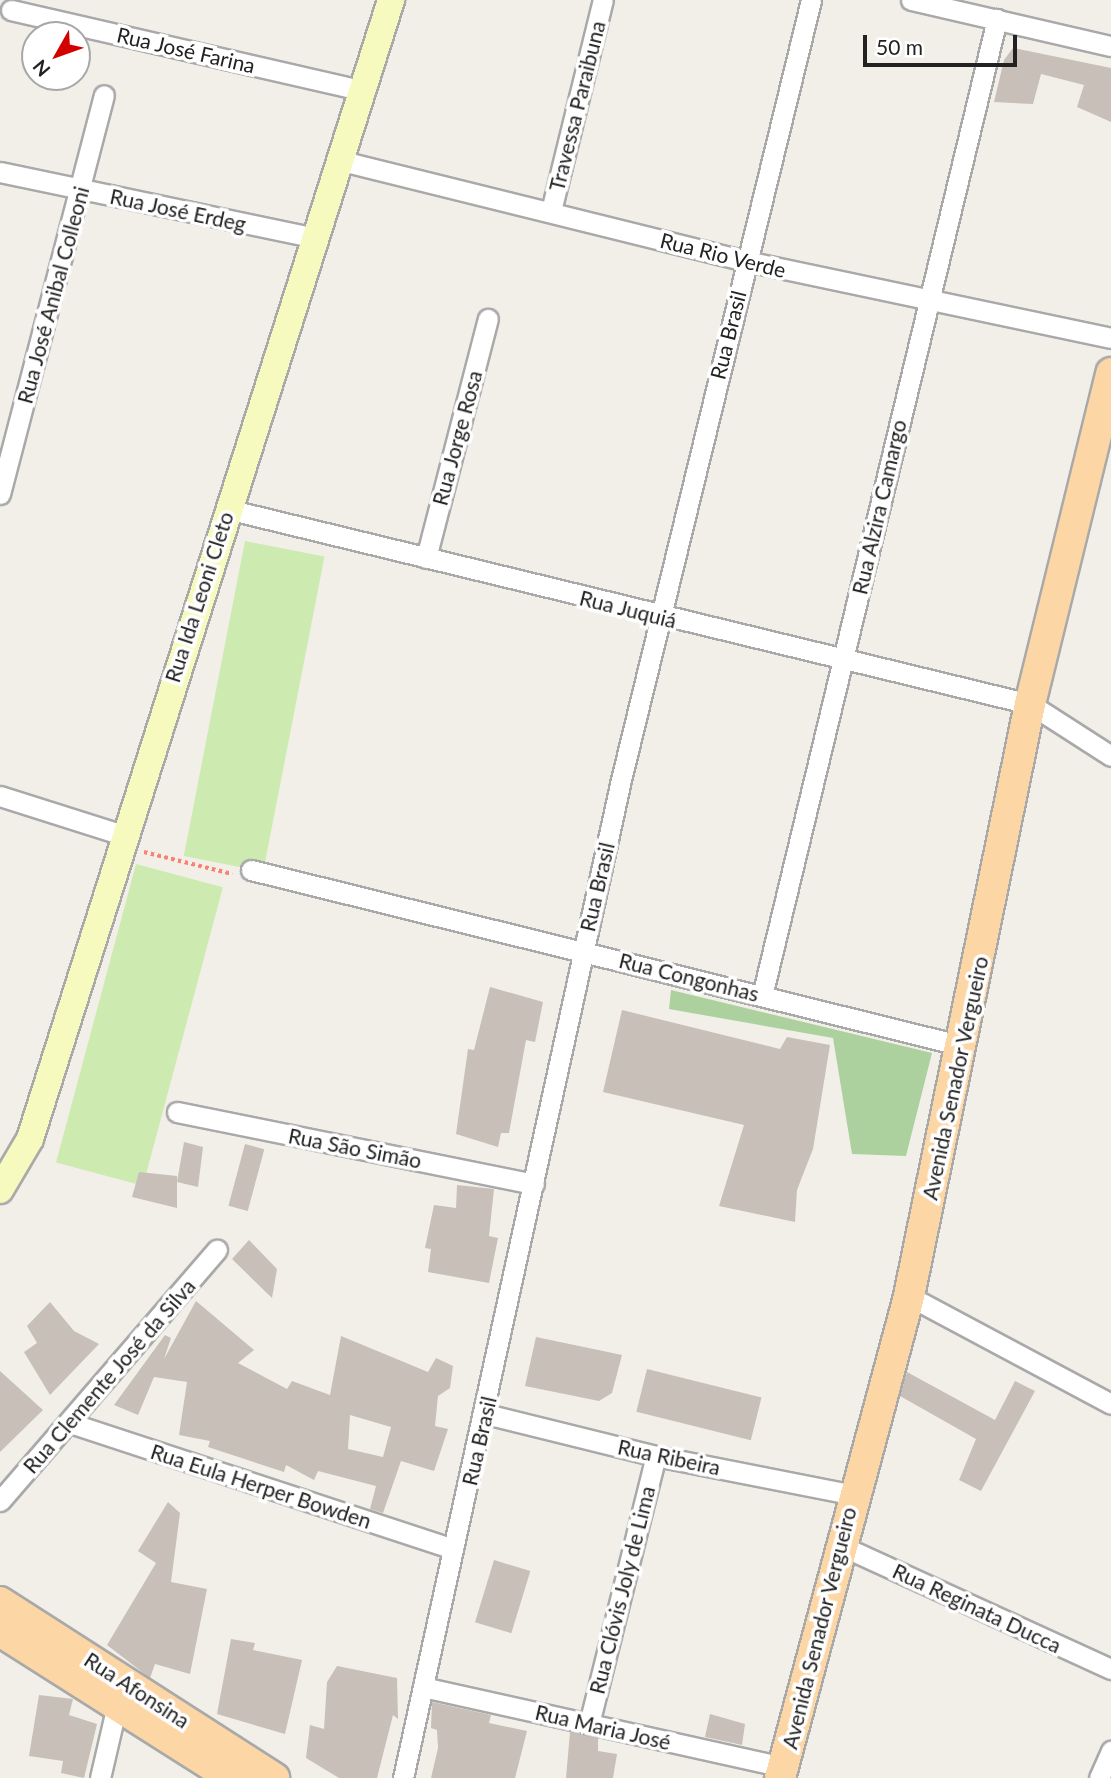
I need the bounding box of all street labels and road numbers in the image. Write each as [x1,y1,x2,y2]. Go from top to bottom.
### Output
street label: Travessa Paraibuna [544,18,610,194]
street label: Rua José Farina [114,22,258,78]
street label: Rua José Anibal Colleoni [12,183,94,407]
street label: Rua José Erdeg [107,183,249,237]
street label: Rua Rio Verde [657,227,789,283]
street label: Rua Brasil [705,288,751,382]
street label: Rua Jorge Rosa [427,368,487,508]
street label: Rua Alzira Camargo [847,417,911,597]
street label: Rua Ida Leoni Cleto [160,509,238,685]
street label: Rua Juquiá [577,585,679,633]
street label: Rua Brasil [575,840,619,934]
street label: Rua Congonhas [616,947,762,1007]
street label: Avenida Senador Vergueiro [917,953,993,1203]
street label: Rua São Simão [286,1123,424,1173]
street label: Rua Clemente José da Silva [17,1273,201,1479]
street label: Rua Brasil [457,1394,501,1488]
street label: Rua Ribeira [615,1434,723,1480]
street label: Rua Eula Herper Bowden [147,1438,375,1534]
street label: Rua Clóvis Joly de Lima [584,1483,660,1697]
street label: Avenida Senador Vergueiro [777,1504,861,1752]
street label: Rua Reginata Ducca [889,1558,1065,1658]
street label: Rua Afonsina [79,1647,195,1733]
street label: Rua Maria José [532,1699,674,1755]

